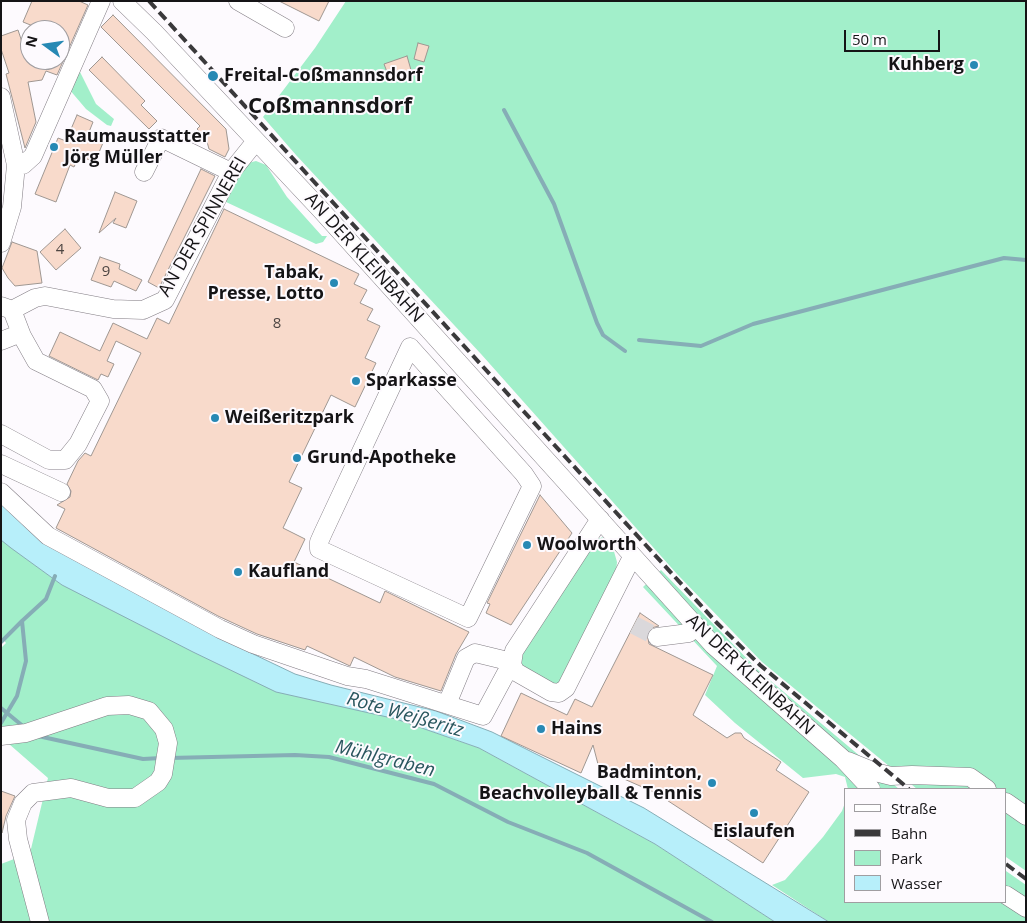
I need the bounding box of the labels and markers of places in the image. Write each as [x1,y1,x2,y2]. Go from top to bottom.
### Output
place label: Kuhberg [888,54,964,76]
marker: Kuhberg [968,59,980,71]
place label: Freital-Coßmannsdorf [224,65,422,87]
marker: Freital-Coßmannsdorf [206,69,220,83]
place label: Raumausstatter Jörg Müller [64,126,210,168]
marker: Raumausstatter Jörg Müller [48,141,60,153]
place label: Tabak, Presse, Lotto [207,262,324,304]
marker: Tabak, Presse, Lotto [328,277,340,289]
place label: Sparkasse [366,370,457,392]
marker: Sparkasse [350,375,362,387]
place label: Weißeritzpark [225,407,354,429]
marker: Weißeritzpark [209,412,221,424]
place label: Grund-Apotheke [307,447,456,469]
marker: Grund-Apotheke [291,452,303,464]
place label: Woolworth [537,534,637,556]
marker: Woolworth [521,539,533,551]
place label: Kaufland [248,561,329,583]
marker: Kaufland [232,566,244,578]
place label: Hains [551,718,602,740]
marker: Hains [535,723,547,735]
place label: Badminton, Beachvolleyball & Tennis [479,762,702,804]
marker: Badminton, Beachvolleyball & Tennis [706,777,718,789]
marker: Eislaufen [748,807,760,819]
place label: Eislaufen [713,821,795,843]

